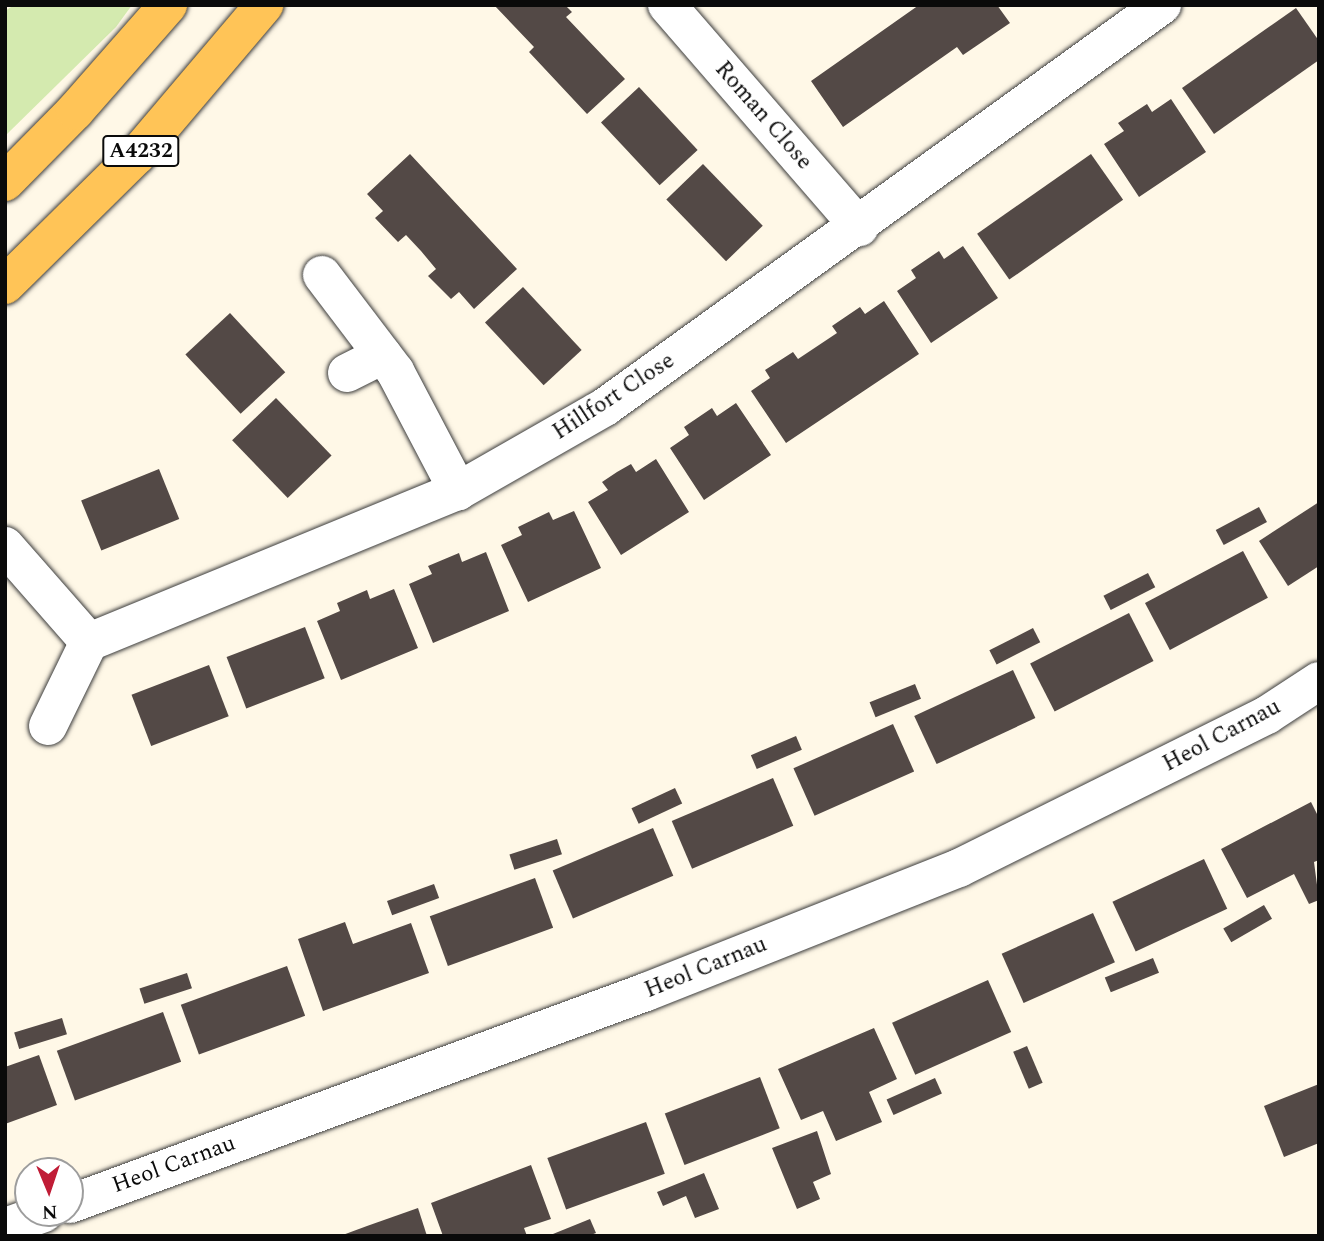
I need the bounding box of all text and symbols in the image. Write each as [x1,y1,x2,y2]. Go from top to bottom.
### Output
street label: Roman Close [708,56,818,176]
road number: A4232 [101,134,181,168]
street label: Hillfort Close [548,347,680,447]
street label: Heol Carnau [1158,693,1286,779]
street label: Heol Carnau [641,931,771,1005]
street label: Heol Carnau [109,1130,239,1200]
north arrow [14,1157,84,1227]
text: N [41,1197,58,1226]

